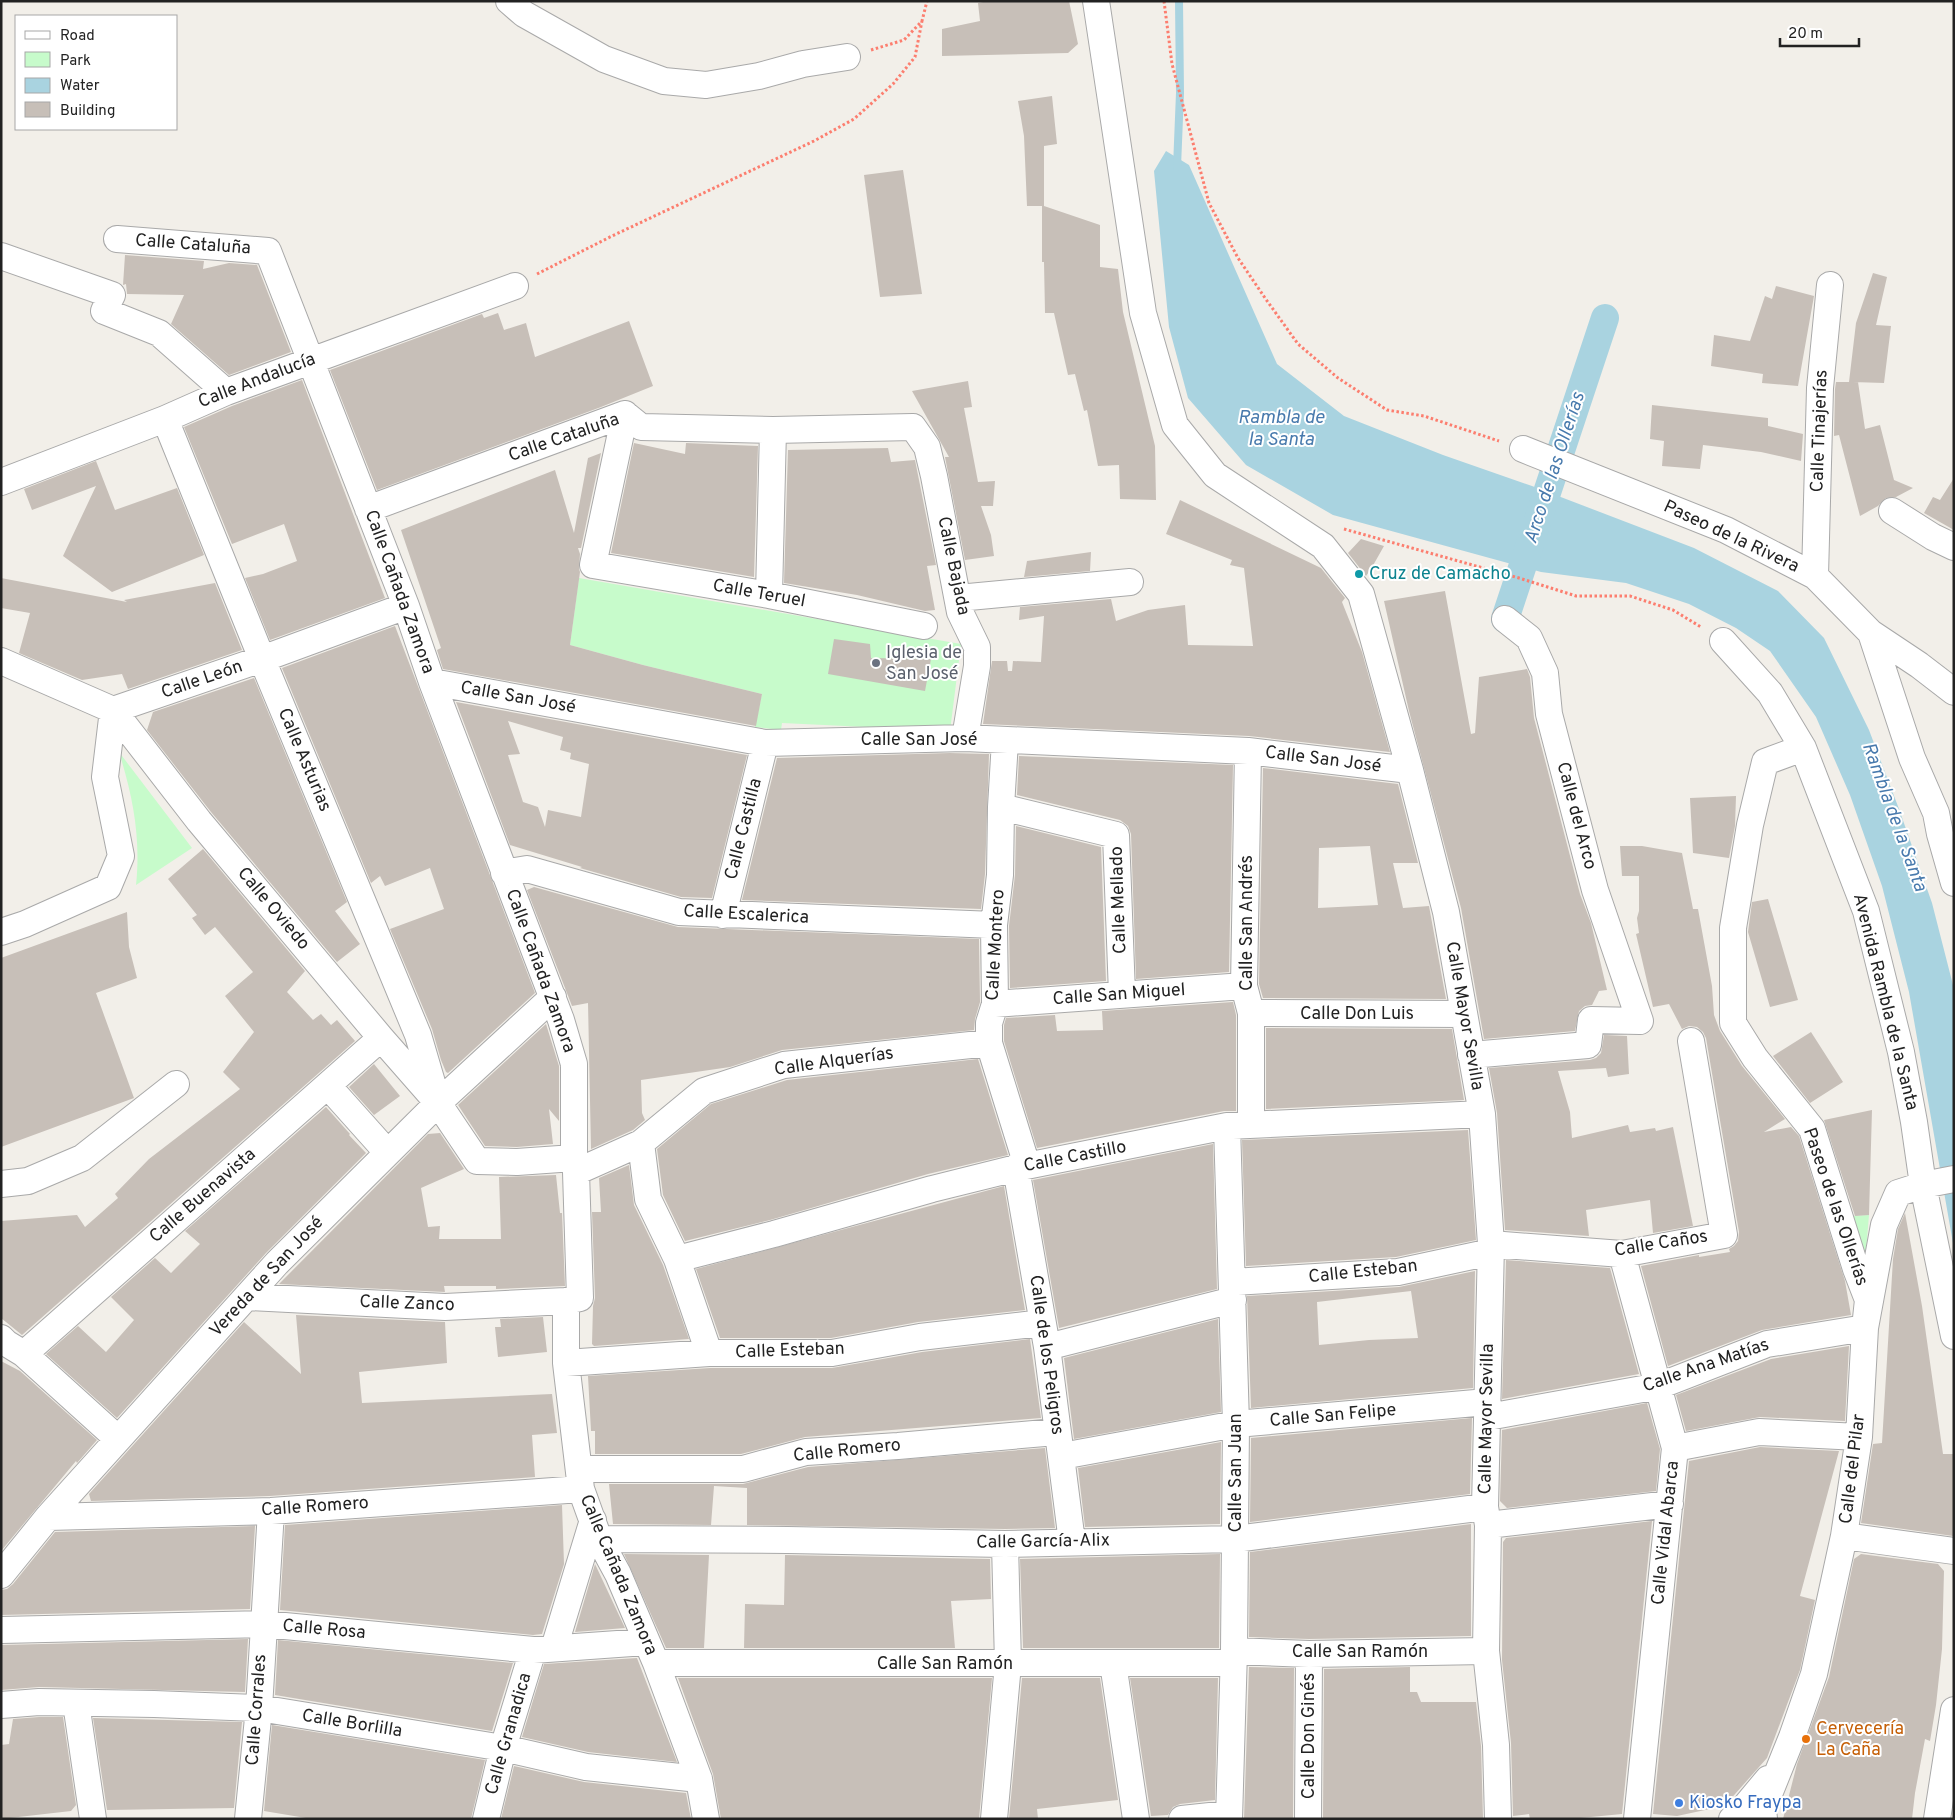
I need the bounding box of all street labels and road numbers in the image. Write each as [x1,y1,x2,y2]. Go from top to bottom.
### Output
street label: Calle Cataluña [134,229,252,261]
street label: Calle Andalucía [195,348,319,414]
street label: Calle Tinajerías [1806,369,1834,493]
street label: Calle Cataluña [505,408,623,468]
street label: Paseo de la Rivera [1659,495,1803,579]
street label: Calle Cañada Zamora [359,507,439,677]
street label: Calle Bajada [931,515,975,617]
street label: Calle Teruel [711,575,807,613]
street label: Calle León [158,655,246,705]
street label: Calle San José [458,677,578,719]
street label: Calle Asturias [272,705,336,815]
street label: Calle San José [861,729,977,752]
street label: Calle San José [1264,741,1382,779]
street label: Calle del Arco [1551,760,1601,872]
street label: Calle Castilla [720,776,768,882]
street label: Calle Mellado [1106,846,1132,954]
street label: Calle San Andrés [1236,855,1259,991]
street label: Calle Oviedo [232,863,314,955]
street label: Calle Cañada Zamora [500,886,580,1056]
street label: Calle Montero [982,889,1010,1001]
street label: Avenida Rambla de la Santa [1847,891,1923,1113]
street label: Calle Escalerica [683,900,809,930]
street label: Calle Mayor Sevilla [1440,940,1488,1092]
street label: Calle San Miguel [1052,979,1186,1011]
street label: Calle Don Luis [1300,1003,1414,1026]
street label: Calle Alquerías [773,1042,895,1082]
street label: Paseo de las Ollerías [1797,1125,1873,1289]
street label: Calle Castillo [1022,1136,1128,1178]
street label: Calle Buenavista [145,1143,261,1249]
street label: Vereda de San José [205,1212,329,1342]
street label: Calle Caños [1613,1225,1709,1263]
street label: Calle Esteban [1307,1255,1419,1289]
street label: Calle de los Peligros [1023,1274,1069,1436]
street label: Calle Zanco [359,1291,455,1317]
street label: Calle Ana Matías [1640,1334,1772,1398]
street label: Calle Esteban [735,1338,845,1364]
street label: Calle Mayor Sevilla [1474,1343,1500,1495]
street label: Calle San Felipe [1269,1399,1397,1433]
street label: Calle San Juan [1225,1413,1248,1533]
street label: Calle del Pilar [1835,1413,1871,1525]
street label: Calle Romero [792,1434,902,1468]
street label: Calle Vidal Abarca [1647,1460,1685,1606]
street label: Calle Cañada Zamora [574,1491,662,1659]
street label: Calle Romero [260,1492,370,1522]
street label: Calle García-Alix [976,1529,1110,1555]
street label: Calle Rosa [281,1615,367,1645]
street label: Calle San Ramón [1292,1641,1428,1664]
street label: Calle Corrales [242,1653,272,1767]
street label: Calle San Ramón [877,1653,1013,1676]
street label: Calle Granadica [481,1670,537,1798]
street label: Calle Don Ginés [1298,1673,1321,1799]
street label: Calle Borlilla [300,1705,404,1743]

